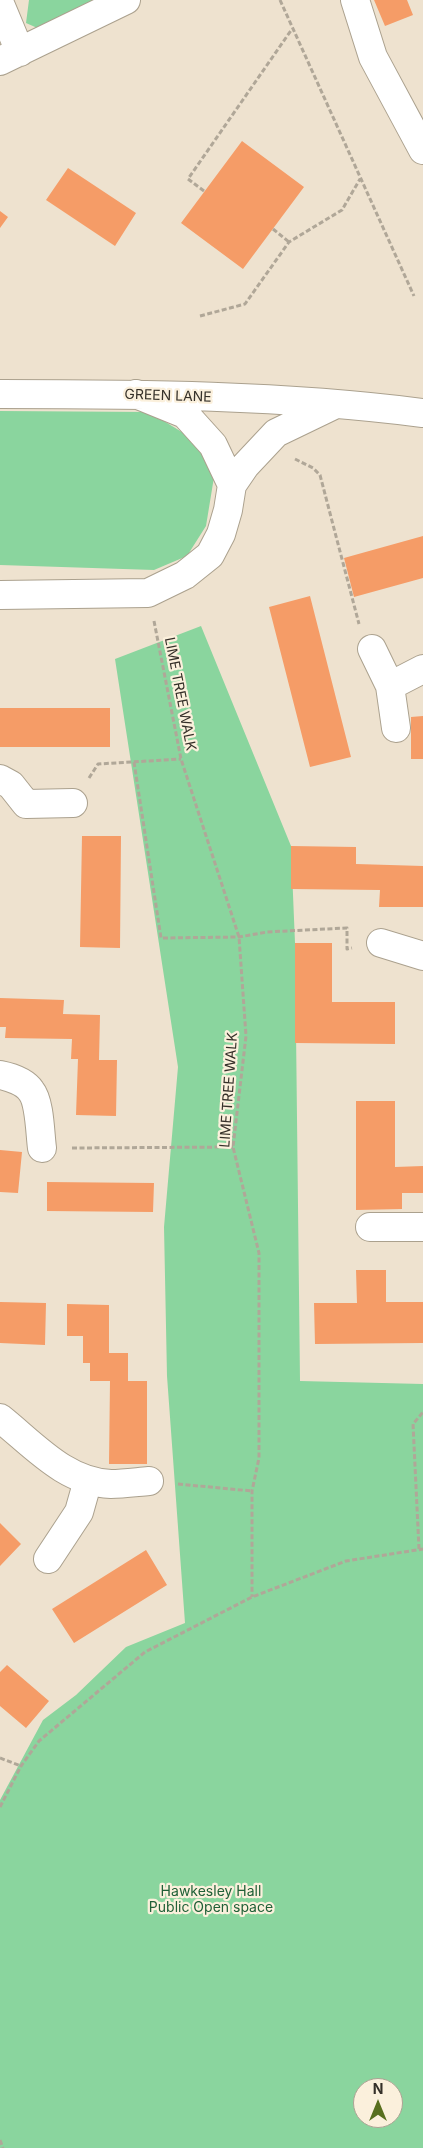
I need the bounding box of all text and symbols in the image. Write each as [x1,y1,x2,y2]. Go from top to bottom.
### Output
street label: GREEN LANE [124,386,212,406]
street label: LIME TREE WALK [161,636,199,752]
street label: LIME TREE WALK [217,1032,241,1148]
park label: Hawkesley Hall Public Open space [149,1884,273,1916]
north arrow [353,2078,403,2128]
text: N [373,2080,383,2097]

